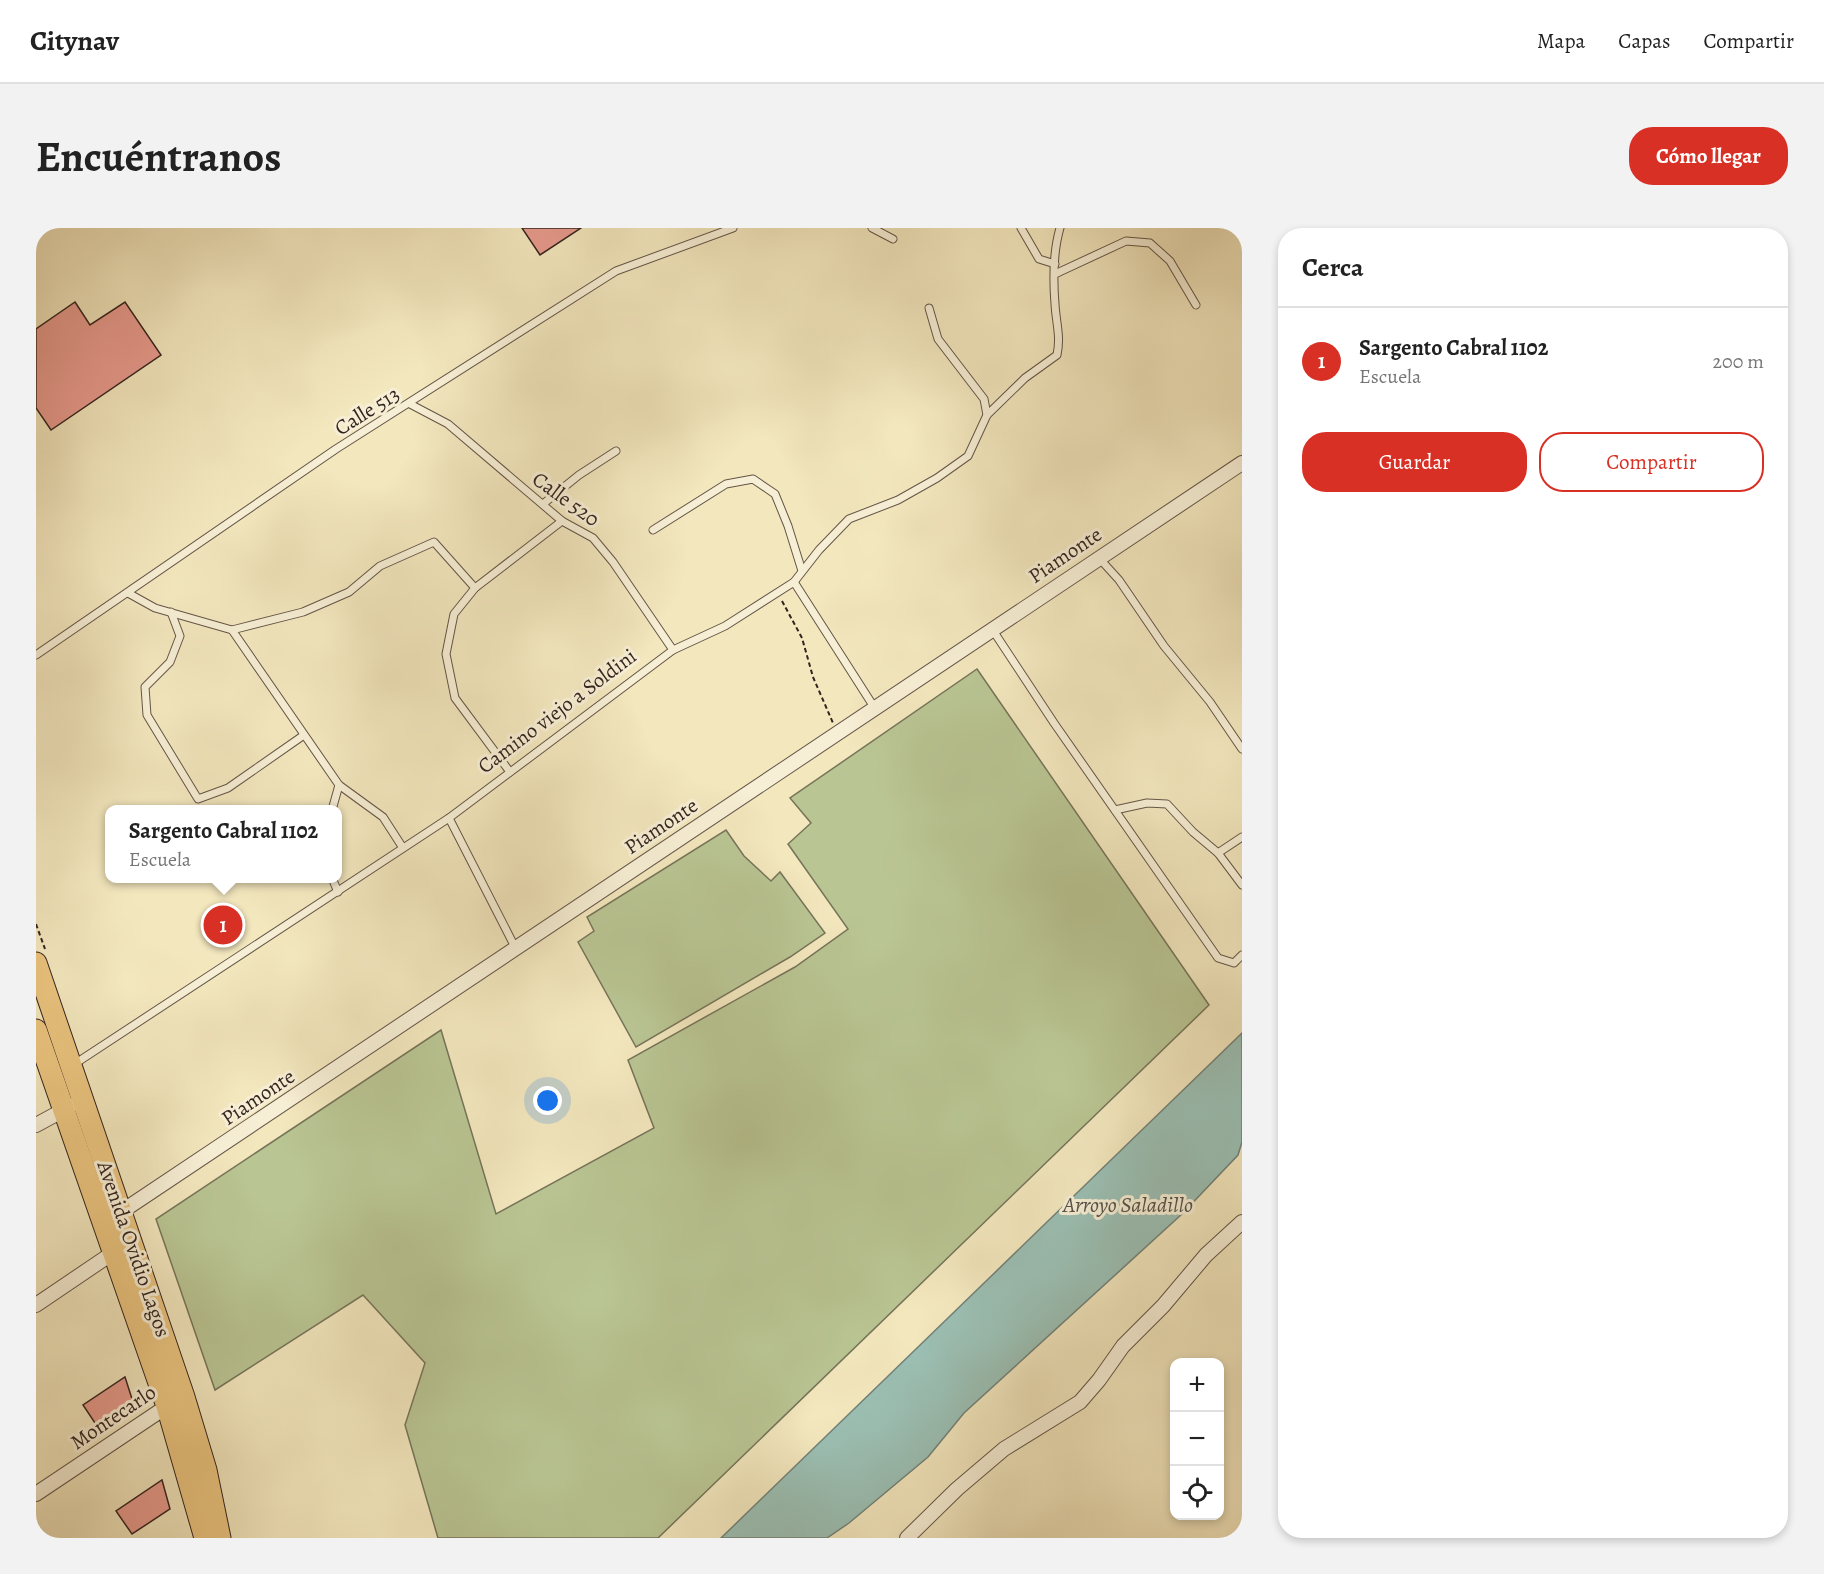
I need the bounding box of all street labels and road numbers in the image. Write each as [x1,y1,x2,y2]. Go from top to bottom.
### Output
street label: Calle 513 [329,380,405,442]
street label: Calle 520 [527,465,605,533]
street label: Piamonte [1023,520,1107,590]
street label: Camino viejo a Soldini [472,642,642,780]
street label: Piamonte [619,791,703,861]
street label: Piamonte [216,1062,300,1132]
street label: Avenida Ovidio Lagos [90,1156,177,1341]
street label: Montecarlo [65,1378,161,1456]

